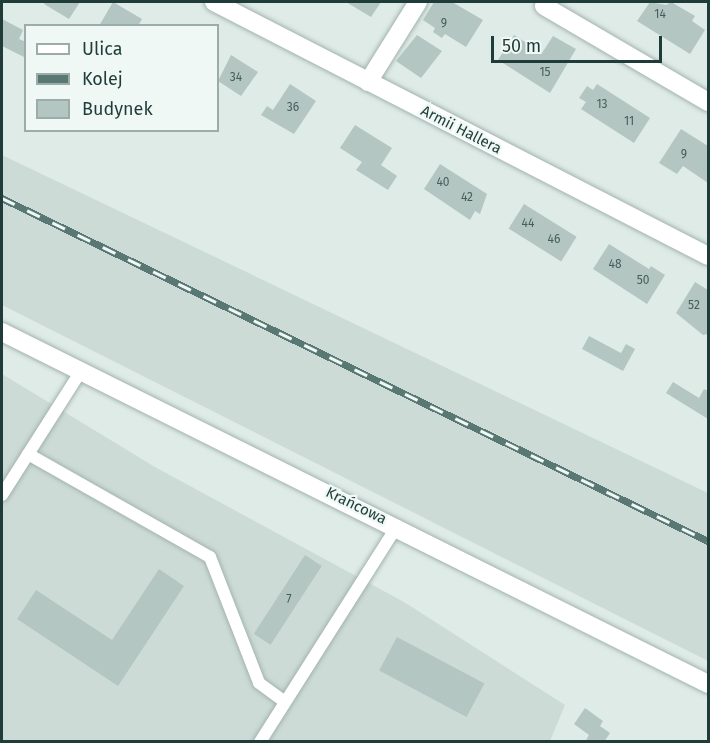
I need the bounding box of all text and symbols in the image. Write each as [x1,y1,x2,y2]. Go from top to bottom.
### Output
house number: 14 [654,8,666,22]
house number: 9 [441,17,447,31]
legend [24,24,219,132]
scale bar [494,24,665,62]
text: 50 m [502,35,541,57]
text: Ulica [82,38,122,60]
house number: 15 [539,66,551,80]
text: Kolej [82,68,123,90]
house number: 34 [230,71,242,85]
text: Budynek [82,98,153,120]
house number: 13 [596,98,608,112]
house number: 36 [287,101,299,115]
street label: Armii Hallera [418,102,504,158]
house number: 11 [624,115,634,129]
house number: 9 [681,148,687,162]
house number: 40 [436,176,450,190]
house number: 42 [461,191,473,205]
house number: 44 [522,217,534,231]
house number: 46 [548,233,560,247]
house number: 48 [609,258,621,272]
house number: 50 [637,274,649,288]
house number: 52 [688,299,700,313]
street label: Krańcowa [323,484,389,528]
house number: 7 [286,593,292,607]

